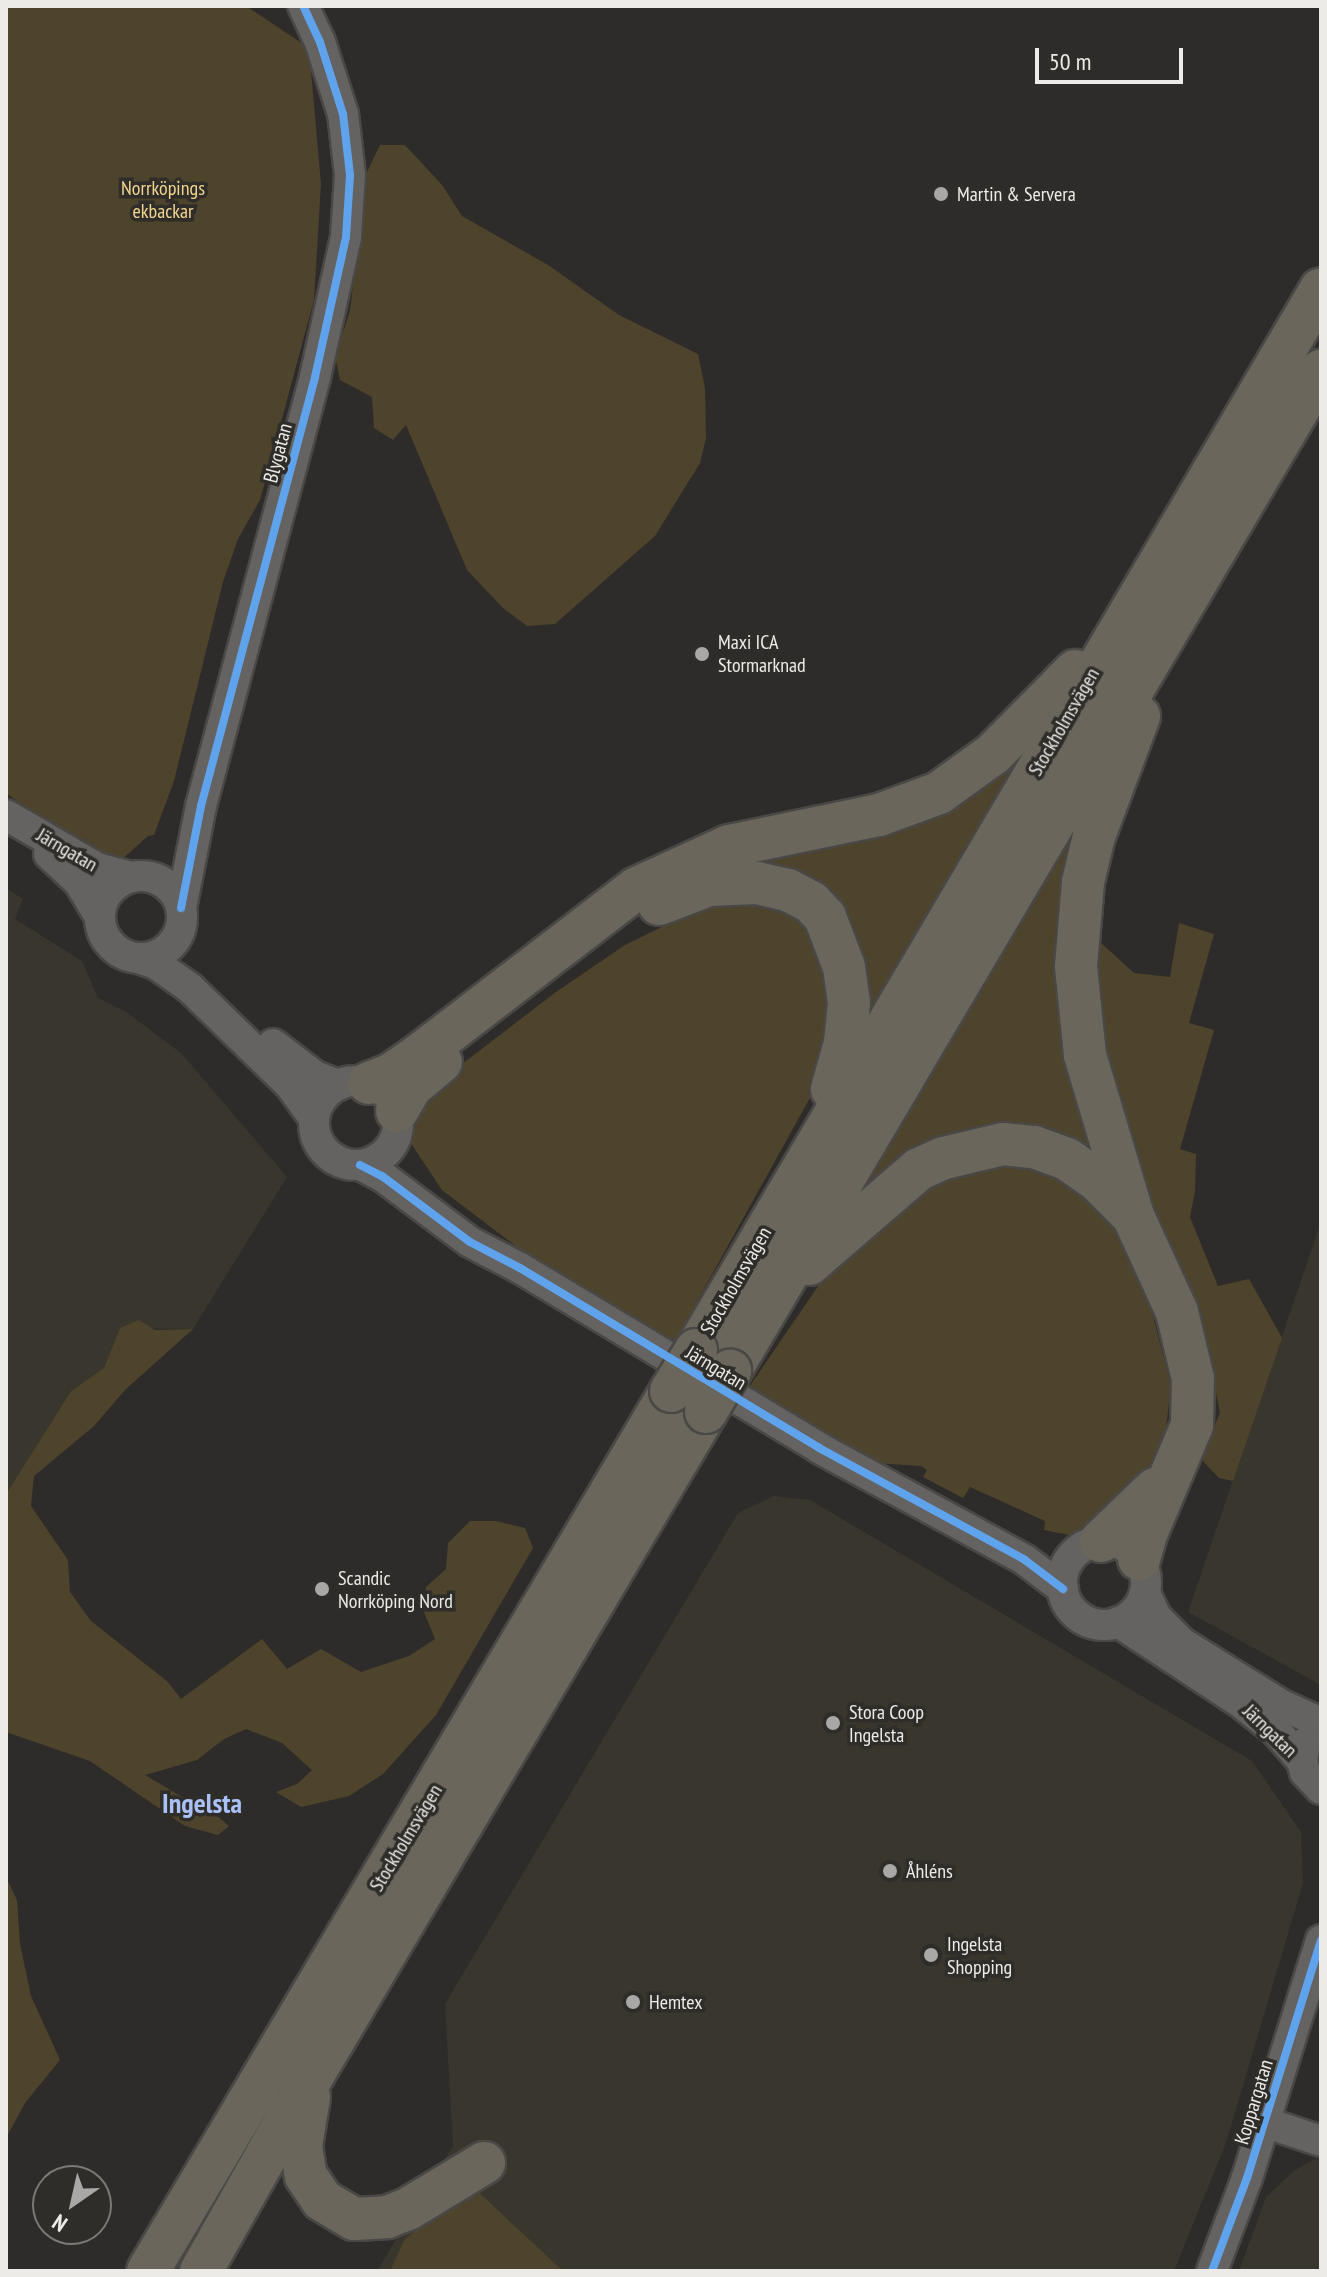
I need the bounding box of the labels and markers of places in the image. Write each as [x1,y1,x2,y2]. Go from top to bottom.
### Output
place label: Martin & Servera [957,182,1076,206]
marker: Martin & Servera [932,185,950,203]
place label: Maxi ICA Stormarknad [718,630,806,677]
marker: Maxi ICA Stormarknad [693,645,711,663]
place label: Scandic Norrköping Nord [338,1566,453,1613]
marker: Scandic Norrköping Nord [313,1580,331,1598]
place label: Stora Coop Ingelsta [849,1700,924,1747]
marker: Stora Coop Ingelsta [824,1714,842,1732]
place label: Åhléns [906,1859,953,1883]
marker: Åhléns [881,1862,899,1880]
place label: Ingelsta Shopping [947,1932,1012,1979]
marker: Ingelsta Shopping [922,1946,940,1964]
place label: Hemtex [649,1990,702,2014]
marker: Hemtex [624,1993,642,2011]

